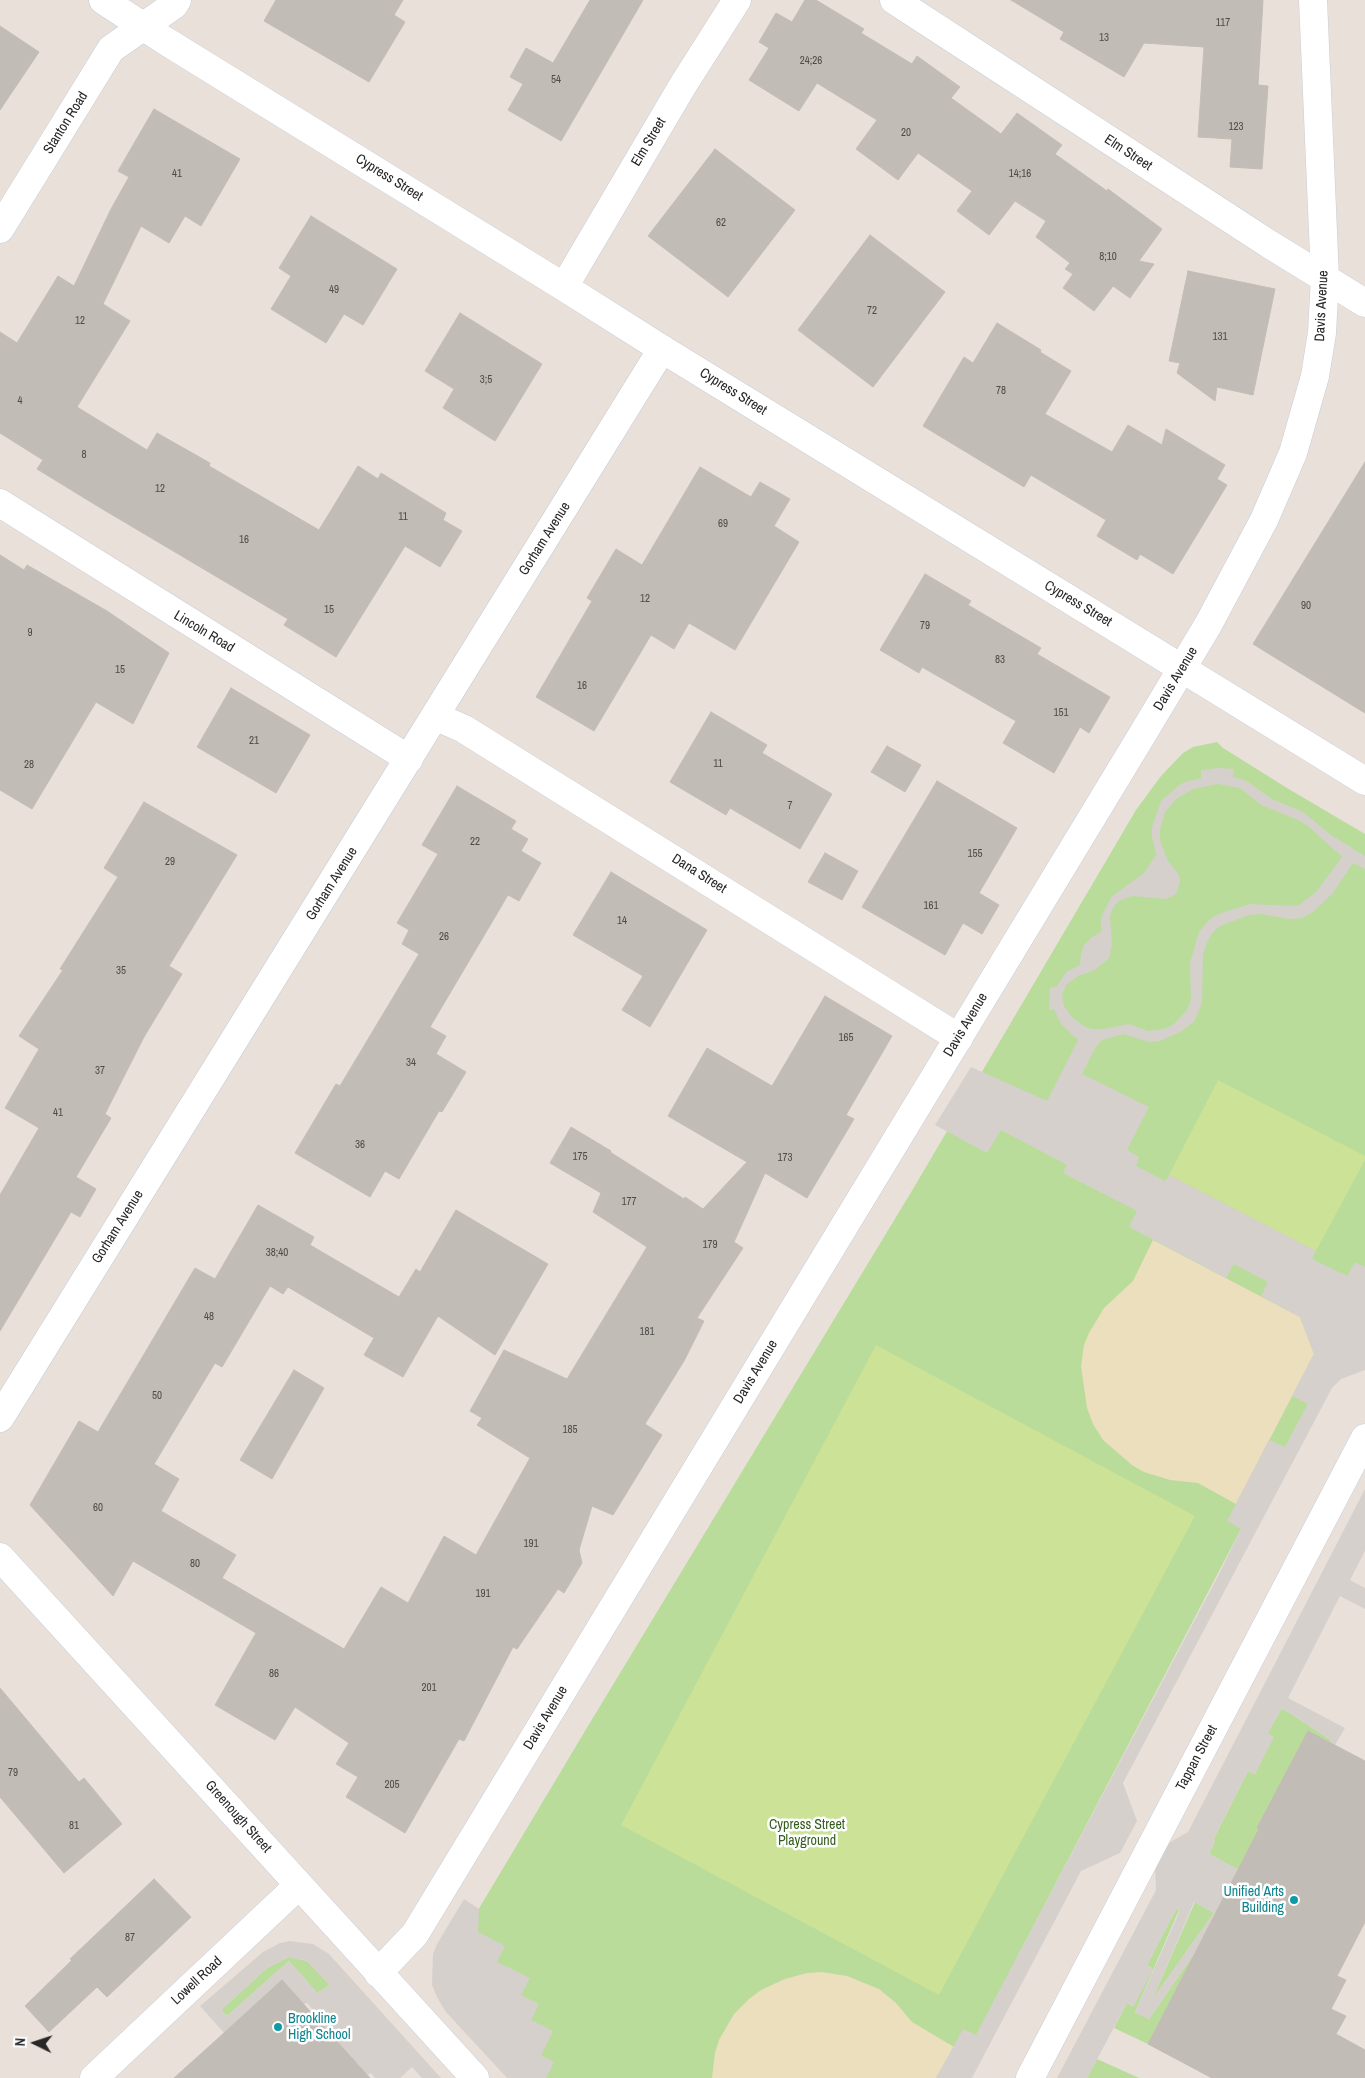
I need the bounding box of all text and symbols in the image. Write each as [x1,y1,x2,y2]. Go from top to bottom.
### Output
house number: 117 [1216,16,1230,30]
house number: 13 [1099,31,1109,45]
house number: 24;26 [800,54,822,68]
house number: 54 [551,73,561,87]
street label: Stanton Road [40,89,92,157]
street label: Elm Street [628,115,670,169]
house number: 123 [1228,120,1244,134]
house number: 20 [901,126,911,140]
street label: Elm Street [1101,131,1155,175]
street label: Cypress Street [352,151,426,205]
house number: 41 [172,167,182,181]
house number: 14;16 [1009,167,1031,181]
house number: 62 [716,216,726,230]
house number: 8;10 [1099,250,1117,264]
street label: Davis Avenue [1312,270,1332,342]
house number: 49 [329,283,339,297]
house number: 72 [867,304,877,318]
house number: 12 [75,314,85,328]
house number: 131 [1212,330,1228,344]
street label: Cypress Street [696,365,770,419]
house number: 3;5 [480,373,492,387]
house number: 78 [996,384,1006,398]
house number: 4 [17,394,23,408]
house number: 8 [81,448,87,462]
house number: 12 [155,482,165,496]
street label: Gorham Avenue [516,499,574,579]
house number: 11 [398,510,408,524]
house number: 69 [718,517,728,531]
house number: 16 [239,533,249,547]
street label: Cypress Street [1041,577,1115,631]
house number: 12 [640,592,650,606]
house number: 90 [1301,599,1311,613]
house number: 15 [324,603,334,617]
street label: Lincoln Road [171,607,237,657]
house number: 79 [920,619,930,633]
house number: 9 [27,626,33,640]
street label: Davis Avenue [1150,644,1202,714]
house number: 83 [995,653,1005,667]
house number: 15 [115,663,125,677]
house number: 16 [577,679,587,693]
house number: 151 [1053,706,1069,720]
house number: 21 [249,734,259,748]
house number: 11 [713,757,723,771]
house number: 28 [24,758,34,772]
house number: 7 [787,799,793,813]
house number: 22 [470,835,480,849]
street label: Gorham Avenue [303,844,361,924]
house number: 155 [967,847,983,861]
street label: Dana Street [669,851,729,897]
house number: 29 [165,855,175,869]
house number: 161 [923,899,939,913]
house number: 14 [617,914,627,928]
house number: 26 [439,930,449,944]
house number: 35 [116,964,126,978]
street label: Davis Avenue [940,990,992,1060]
house number: 165 [838,1031,854,1045]
house number: 34 [406,1056,416,1070]
house number: 37 [95,1064,105,1078]
house number: 41 [53,1106,63,1120]
house number: 36 [355,1138,365,1152]
house number: 175 [572,1150,588,1164]
house number: 173 [777,1151,793,1165]
street label: Gorham Avenue [89,1187,147,1267]
house number: 177 [621,1195,637,1209]
house number: 179 [702,1238,718,1252]
house number: 38;40 [266,1246,288,1260]
house number: 48 [204,1310,214,1324]
house number: 181 [639,1325,655,1339]
street label: Davis Avenue [730,1337,782,1407]
house number: 50 [152,1389,162,1403]
house number: 185 [562,1423,578,1437]
house number: 60 [93,1501,103,1515]
house number: 191 [523,1537,539,1551]
house number: 80 [190,1557,200,1571]
house number: 191 [475,1587,491,1601]
house number: 86 [269,1667,279,1681]
house number: 201 [421,1681,437,1695]
street label: Davis Avenue [520,1683,572,1753]
street label: Tappan Street [1173,1722,1221,1794]
house number: 79 [8,1766,18,1780]
street label: Greenough Street [201,1777,275,1857]
house number: 205 [384,1778,400,1792]
park label: Cypress Street Playground [769,1817,845,1850]
house number: 81 [69,1819,79,1833]
place label: Unified Arts Building [1223,1884,1284,1916]
marker: Unified Arts Building [1288,1894,1300,1906]
house number: 87 [125,1931,135,1945]
street label: Lowell Road [168,1953,226,2009]
place label: Brookline High School [288,2011,351,2044]
north arrow [10,2018,60,2068]
marker: Brookline High School [272,2021,284,2033]
text: N [11,2037,29,2047]

